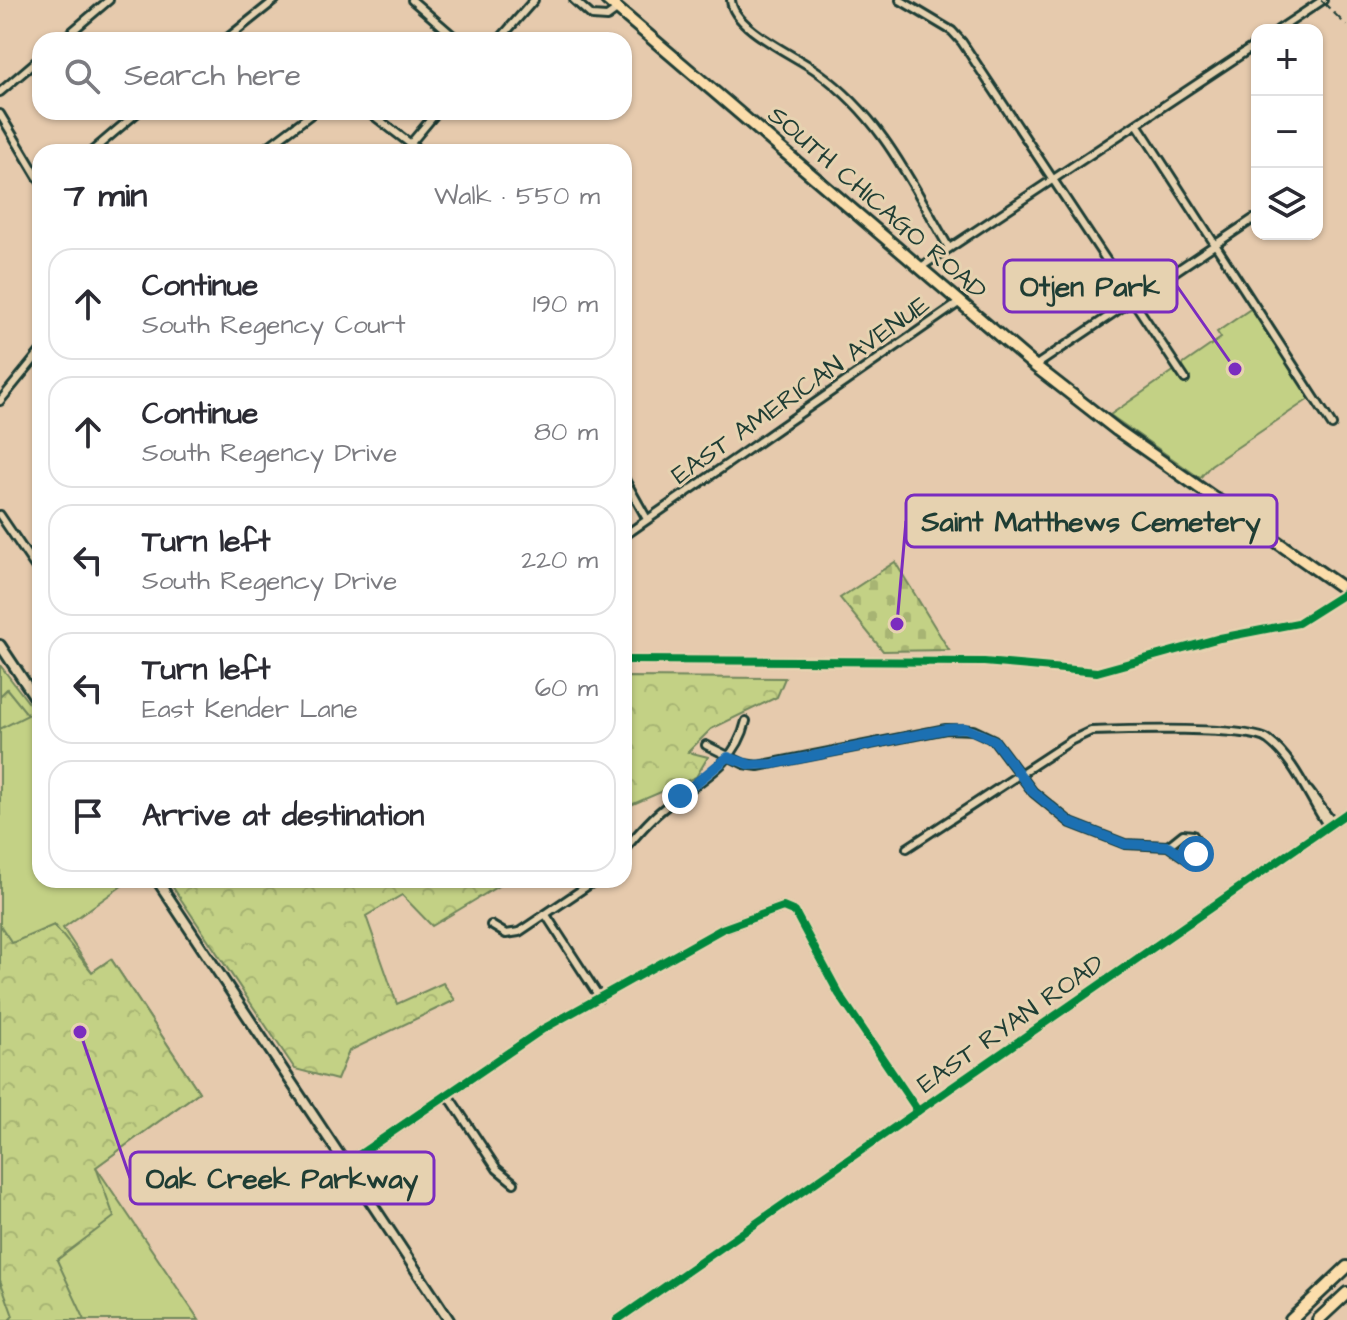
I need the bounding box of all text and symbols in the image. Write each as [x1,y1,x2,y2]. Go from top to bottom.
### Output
map controls [1251,24,1323,240]
button: + [1251,24,1323,96]
search box [32,32,632,120]
icon: search [60,54,104,98]
text: Search here [124,55,301,97]
button: − [1251,96,1323,168]
street label: SOUTH CHICAGO ROAD [760,97,995,308]
button: layers [1251,168,1323,240]
text: 7 min [64,172,147,220]
text: Walk · 550 m [434,178,600,214]
callout: Otjen Park [1004,260,1177,312]
text: Continue [142,265,258,307]
text: Otjen Park [1020,268,1161,307]
icon: ahead [66,282,110,326]
text: 190 m [533,286,598,322]
street label: EAST AMERICAN AVENUE [664,287,937,493]
text: South Regency Court [142,307,406,343]
text: Continue [142,393,258,435]
icon: ahead [66,410,110,454]
text: 80 m [534,414,598,450]
text: South Regency Drive [142,435,397,471]
callout: Saint Matthews Cemetery [906,495,1277,547]
text: Saint Matthews Cemetery [920,503,1261,545]
text: Turn left [142,521,270,563]
icon: left [66,538,110,582]
text: 220 m [521,542,598,578]
text: South Regency Drive [142,563,397,599]
text: Turn left [142,649,270,691]
icon: left [66,666,110,710]
text: 60 m [535,670,598,706]
text: East Kender Lane [142,691,358,727]
route end [662,778,698,814]
icon: arrive [66,794,110,838]
text: Arrive at destination [142,795,424,837]
route start [1178,836,1214,872]
street label: EAST RYAN ROAD [910,946,1111,1102]
callout: Oak Creek Parkway [130,1152,434,1204]
text: Oak Creek Parkway [146,1160,419,1202]

